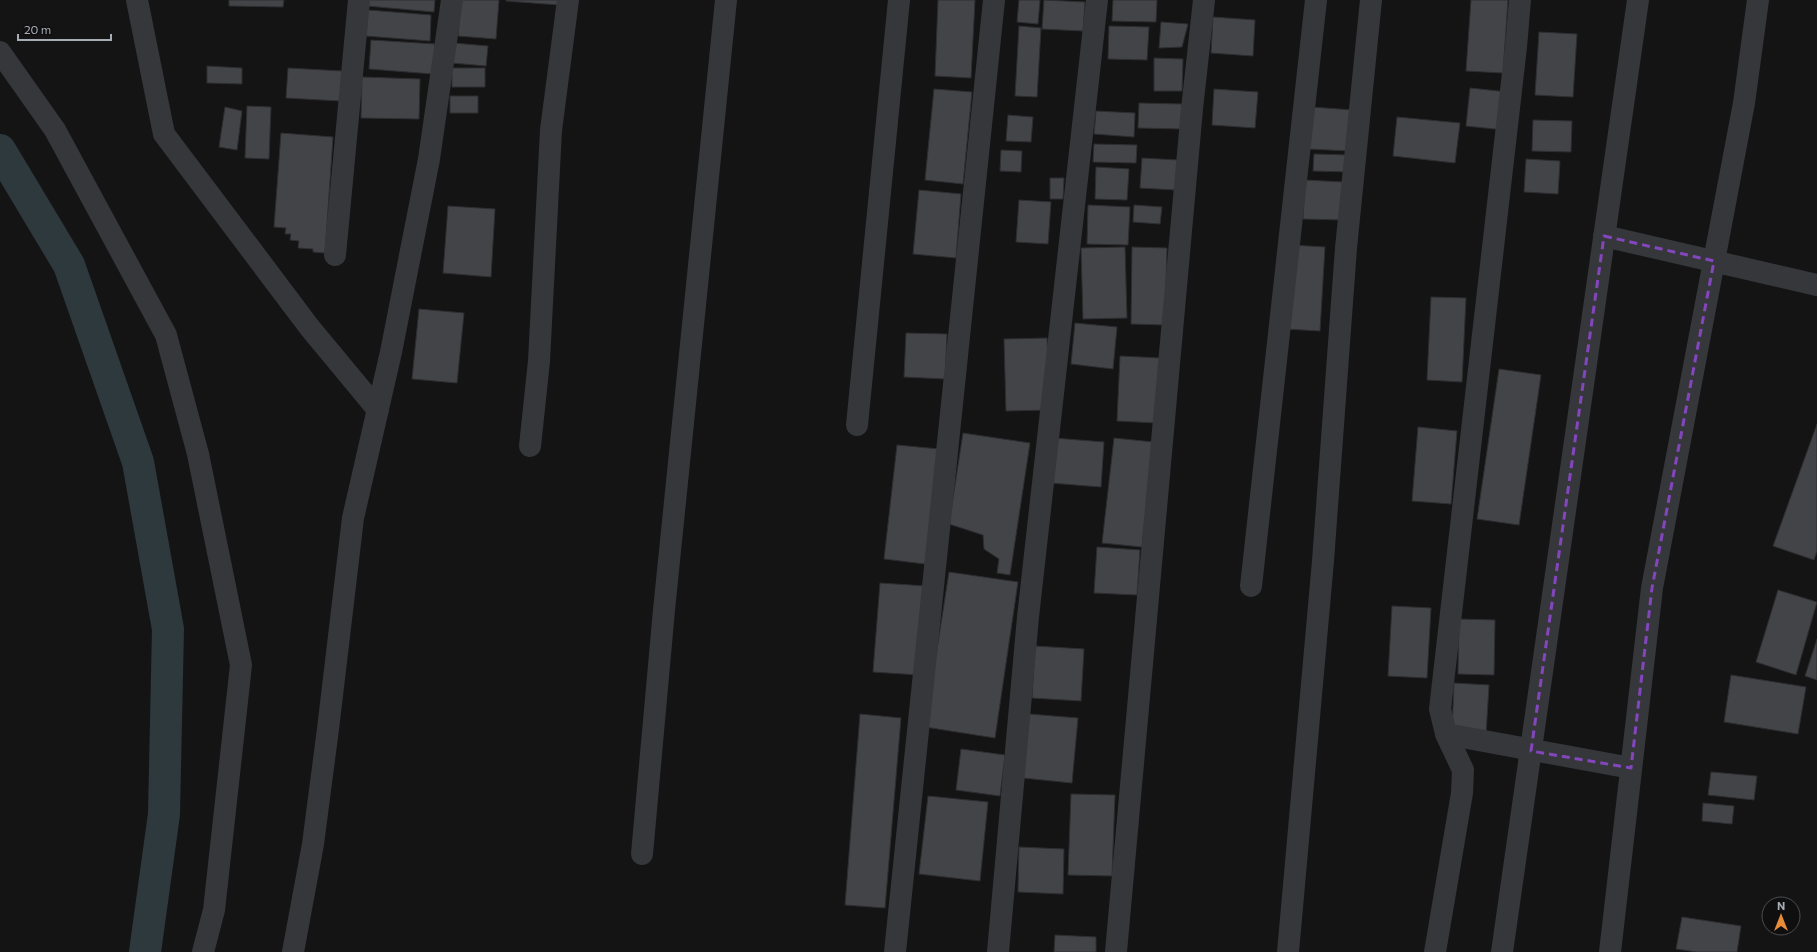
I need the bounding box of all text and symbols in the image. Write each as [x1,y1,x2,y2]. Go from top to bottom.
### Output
scale bar [18,16,111,42]
text: 20 m [24,22,51,36]
north arrow [1761,896,1801,936]
text: N [1777,899,1785,912]

